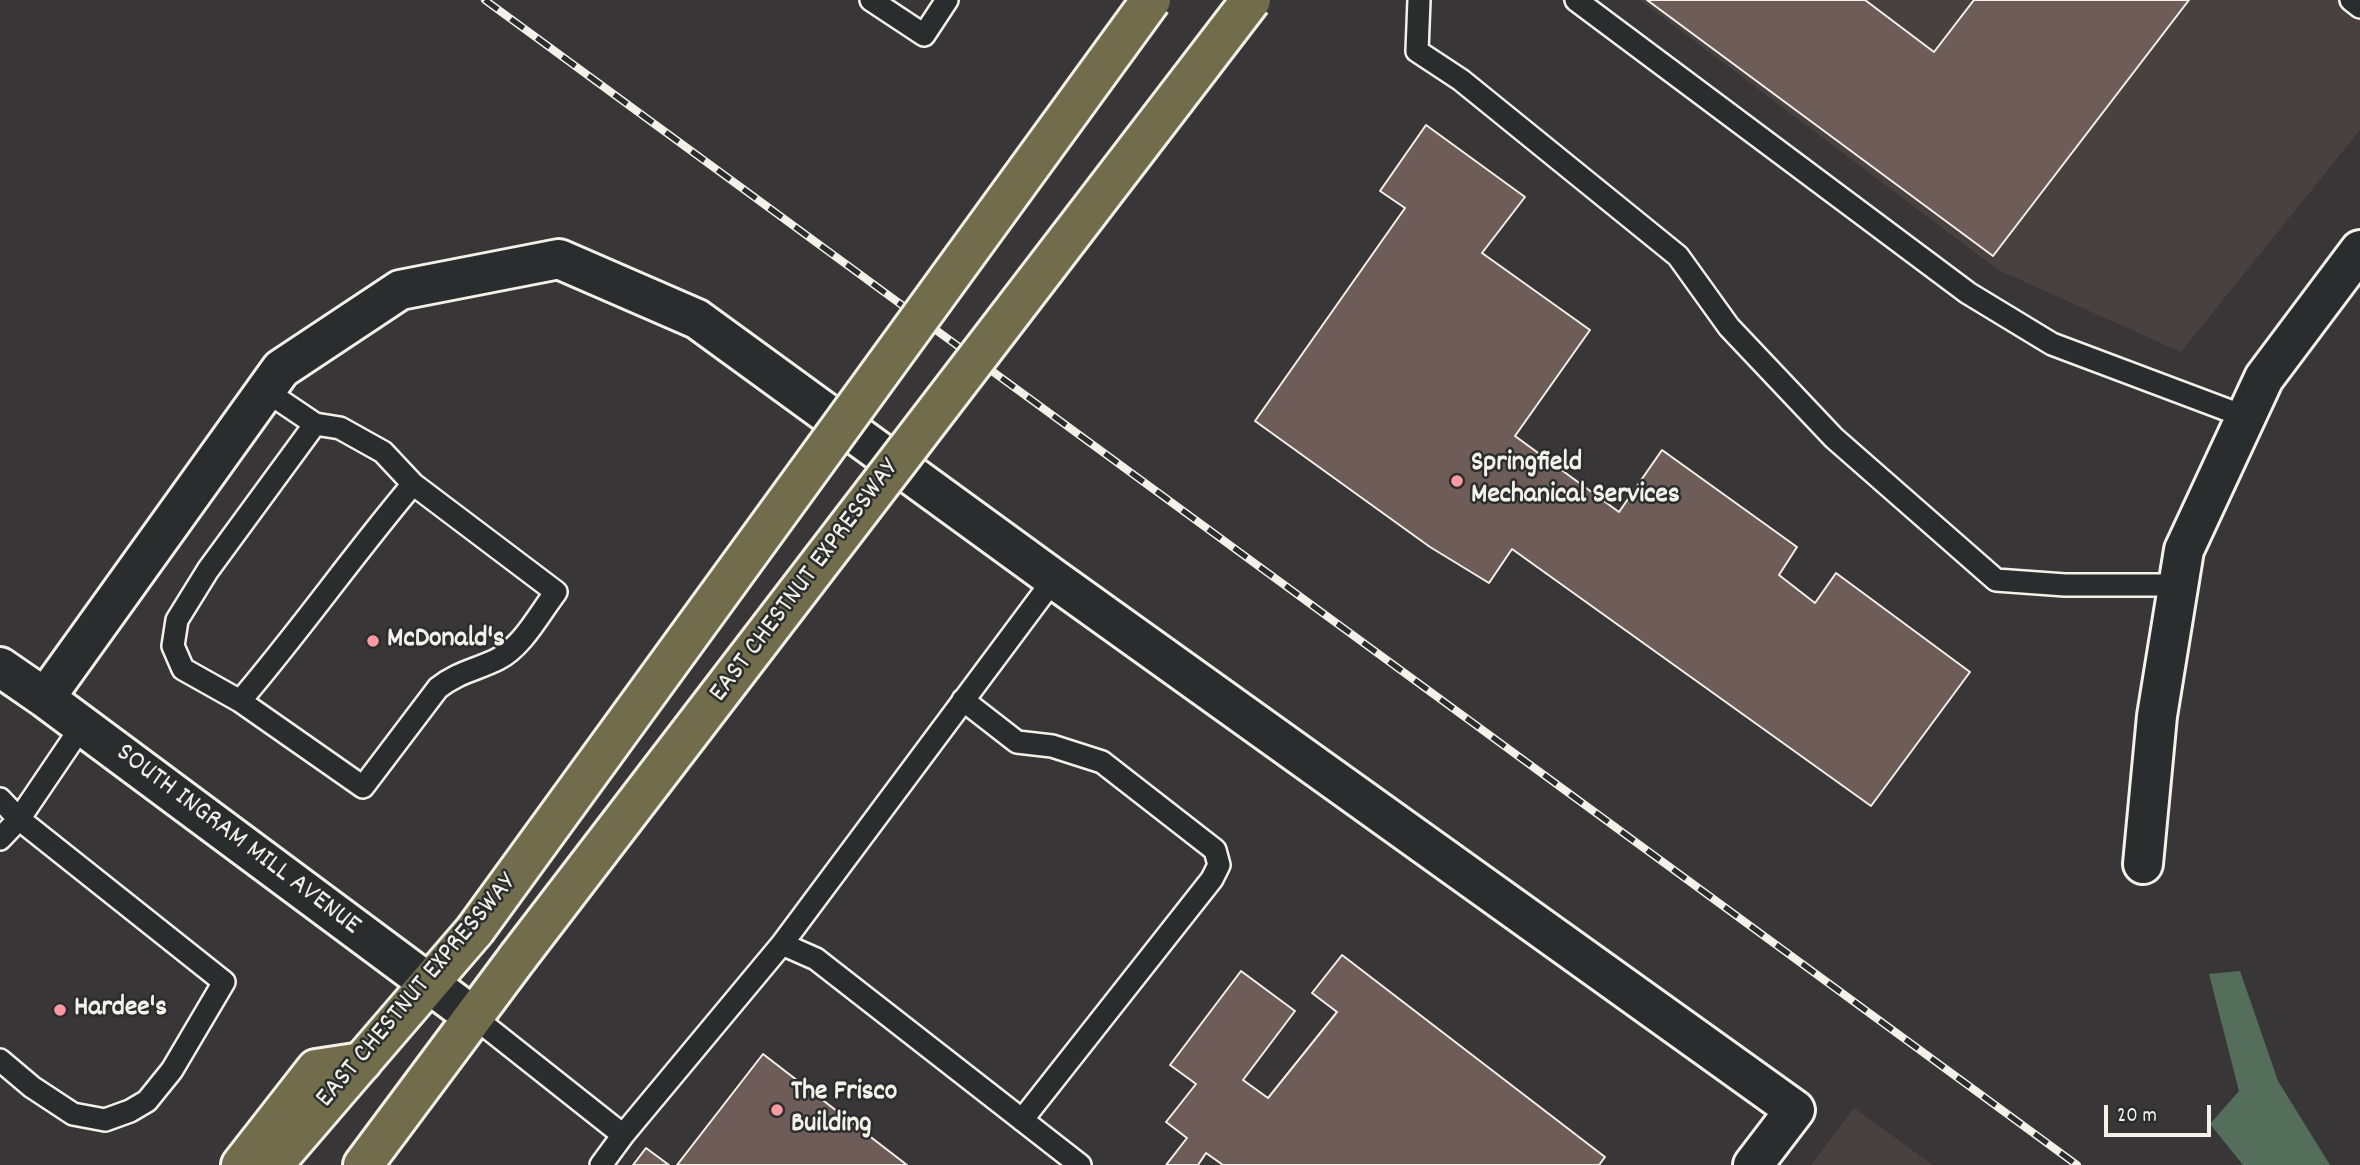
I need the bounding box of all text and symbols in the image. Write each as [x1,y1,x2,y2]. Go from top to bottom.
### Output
place label: Springfield Mechanical Services [1471,448,1680,514]
street label: EAST CHESTNUT EXPRESSWAY [704,454,908,710]
marker: Springfield Mechanical Services [1449,473,1465,489]
place label: McDonald's [387,624,505,658]
marker: McDonald's [365,633,381,649]
street label: SOUTH INGRAM MILL AVENUE [108,738,366,944]
street label: EAST CHESTNUT EXPRESSWAY [310,868,526,1116]
place label: Hardee's [74,993,167,1027]
marker: Hardee's [52,1002,68,1018]
place label: The Frisco Building [791,1077,897,1143]
scale bar [2108,1092,2215,1136]
marker: The Frisco Building [769,1102,785,1118]
text: 20 m [2117,1102,2157,1132]

